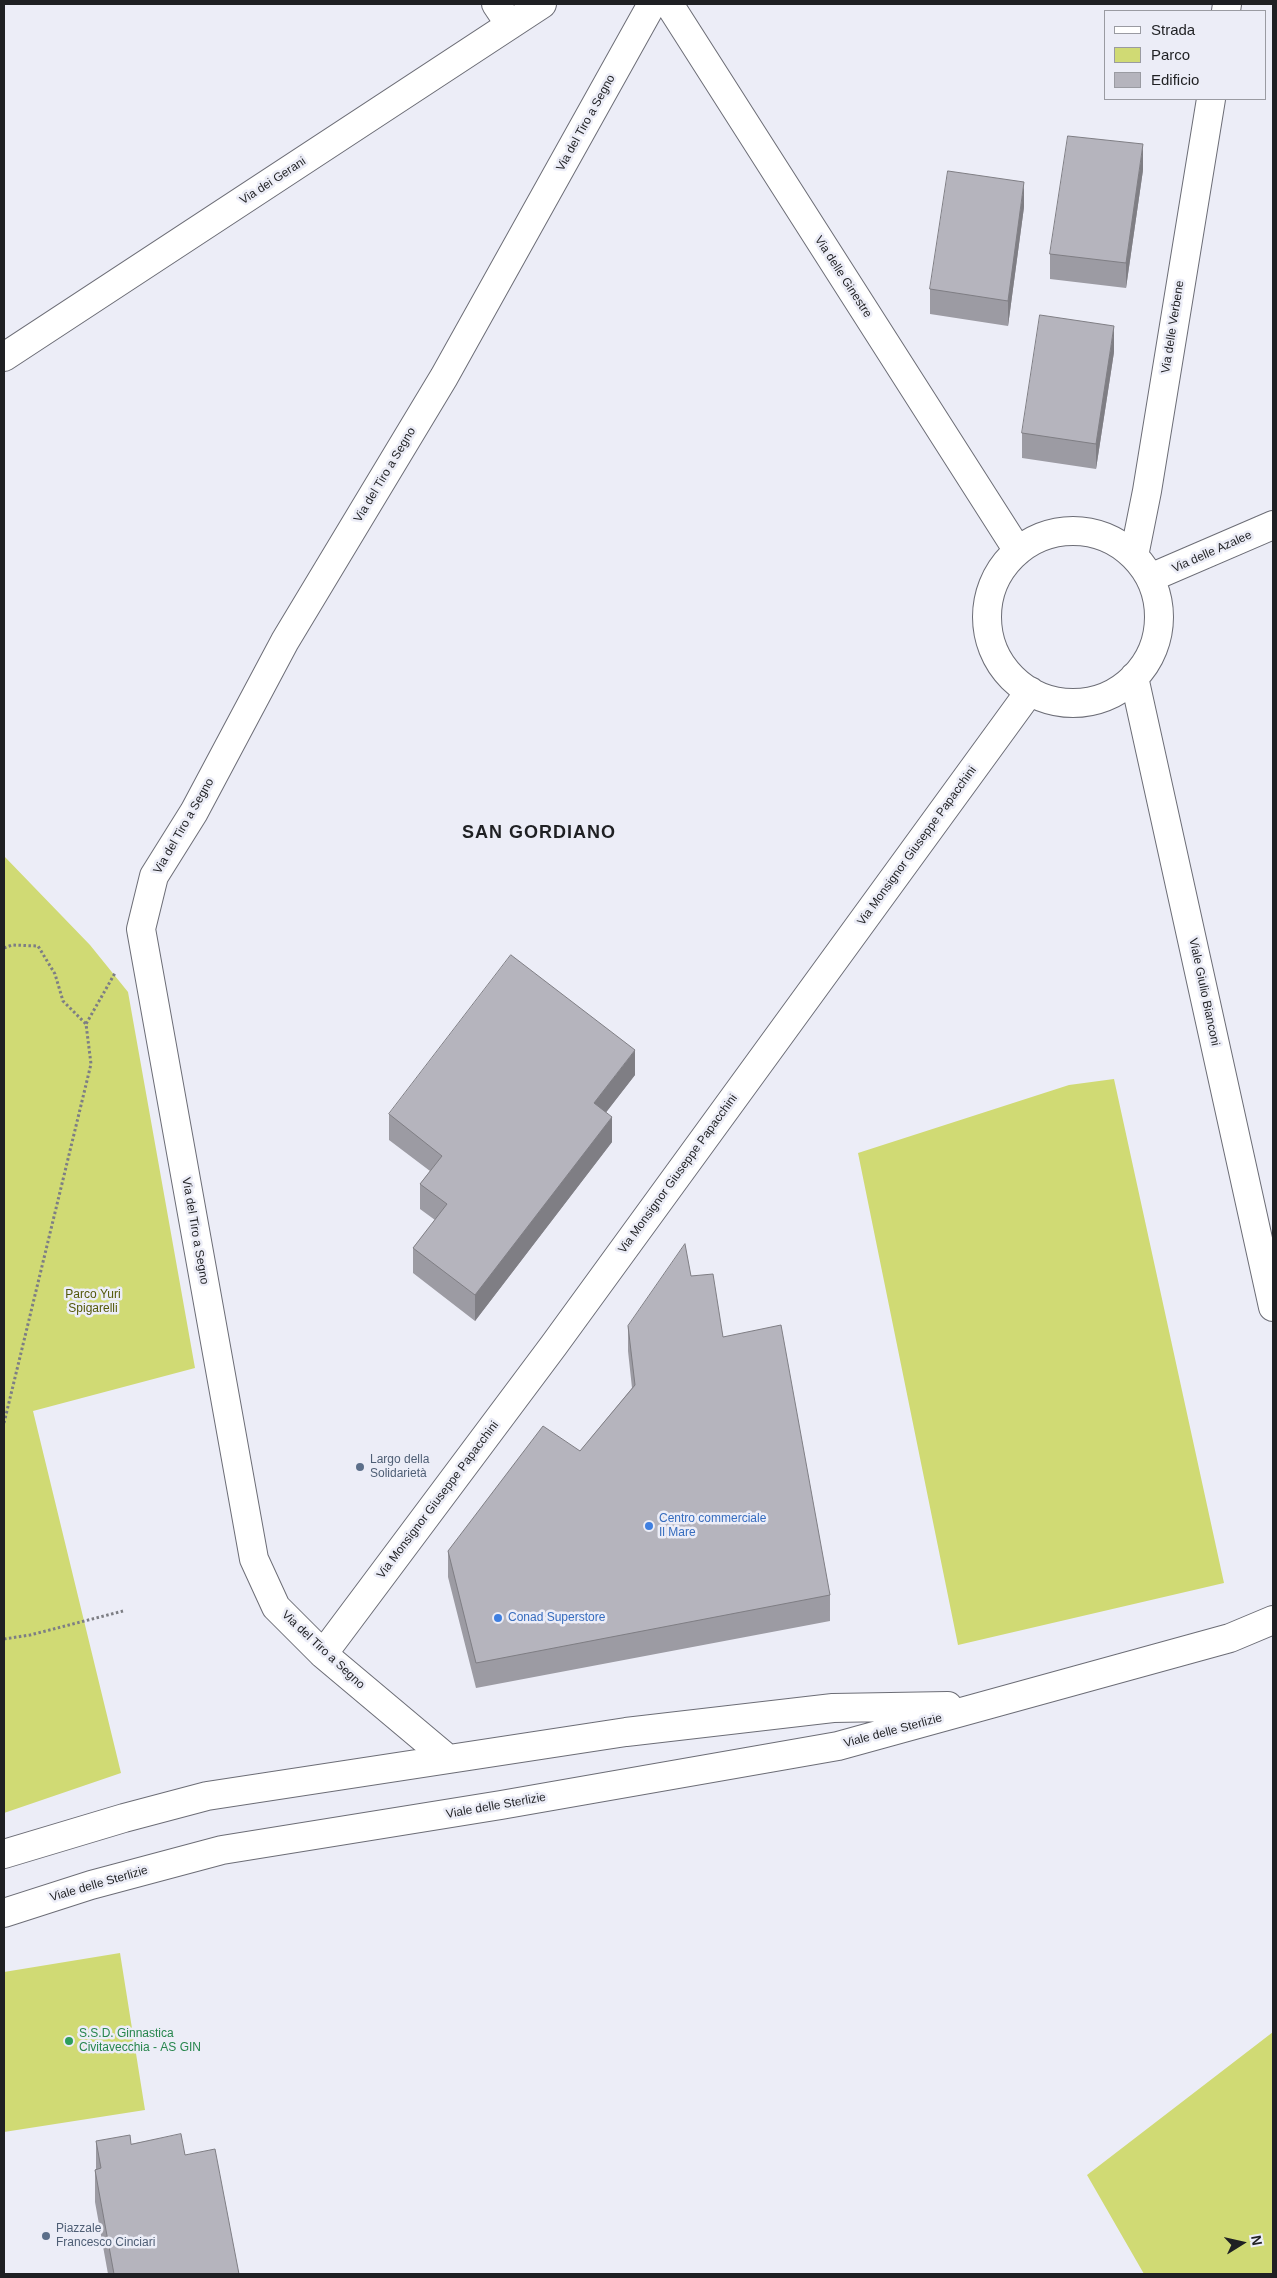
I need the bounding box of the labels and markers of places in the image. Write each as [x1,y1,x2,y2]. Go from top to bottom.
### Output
place label: Largo della Solidarietà [370,1453,429,1481]
marker: Largo della Solidarietà [354,1461,366,1473]
place label: Centro commerciale Il Mare [659,1512,766,1540]
marker: Centro commerciale Il Mare [643,1520,655,1532]
place label: Conad Superstore [508,1611,605,1625]
marker: Conad Superstore [492,1612,504,1624]
place label: S.S.D. Ginnastica Civitavecchia - AS GIN [79,2027,201,2055]
marker: S.S.D. Ginnastica Civitavecchia - AS GIN [63,2035,75,2047]
place label: Piazzale Francesco Cinciari [56,2222,155,2250]
marker: Piazzale Francesco Cinciari [40,2230,52,2242]

